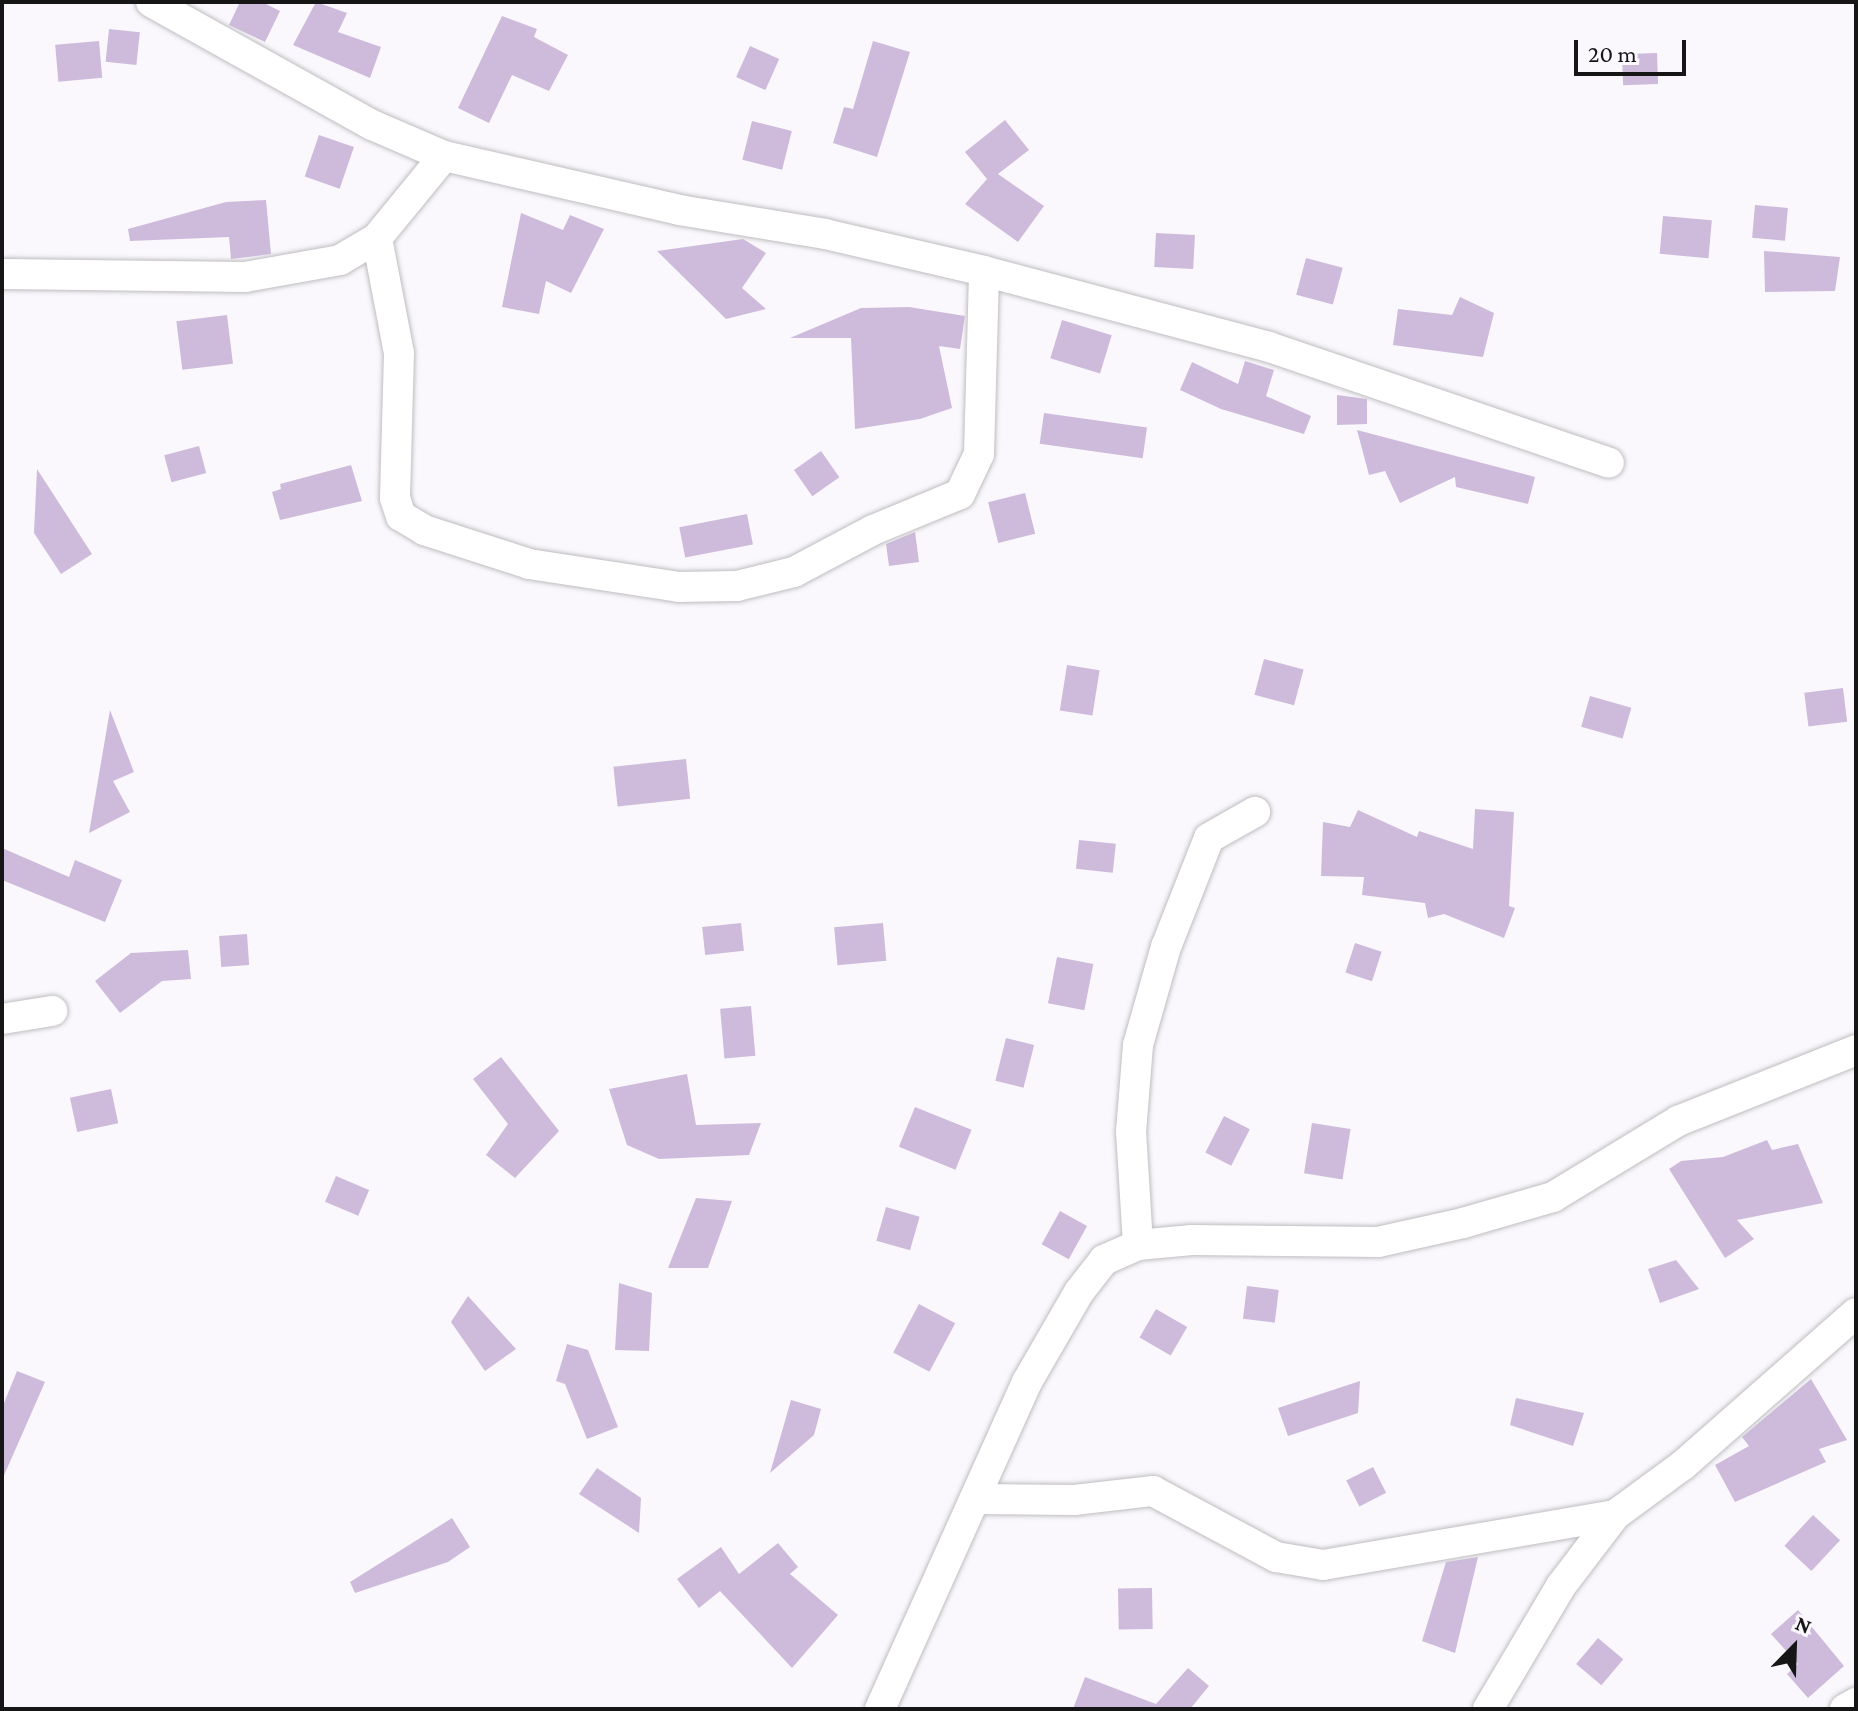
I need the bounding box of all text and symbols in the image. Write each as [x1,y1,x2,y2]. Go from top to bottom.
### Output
scale bar [1578,24,1690,74]
text: 20 m [1588,40,1637,67]
north arrow [1754,1607,1834,1687]
text: N [1792,1610,1815,1639]

